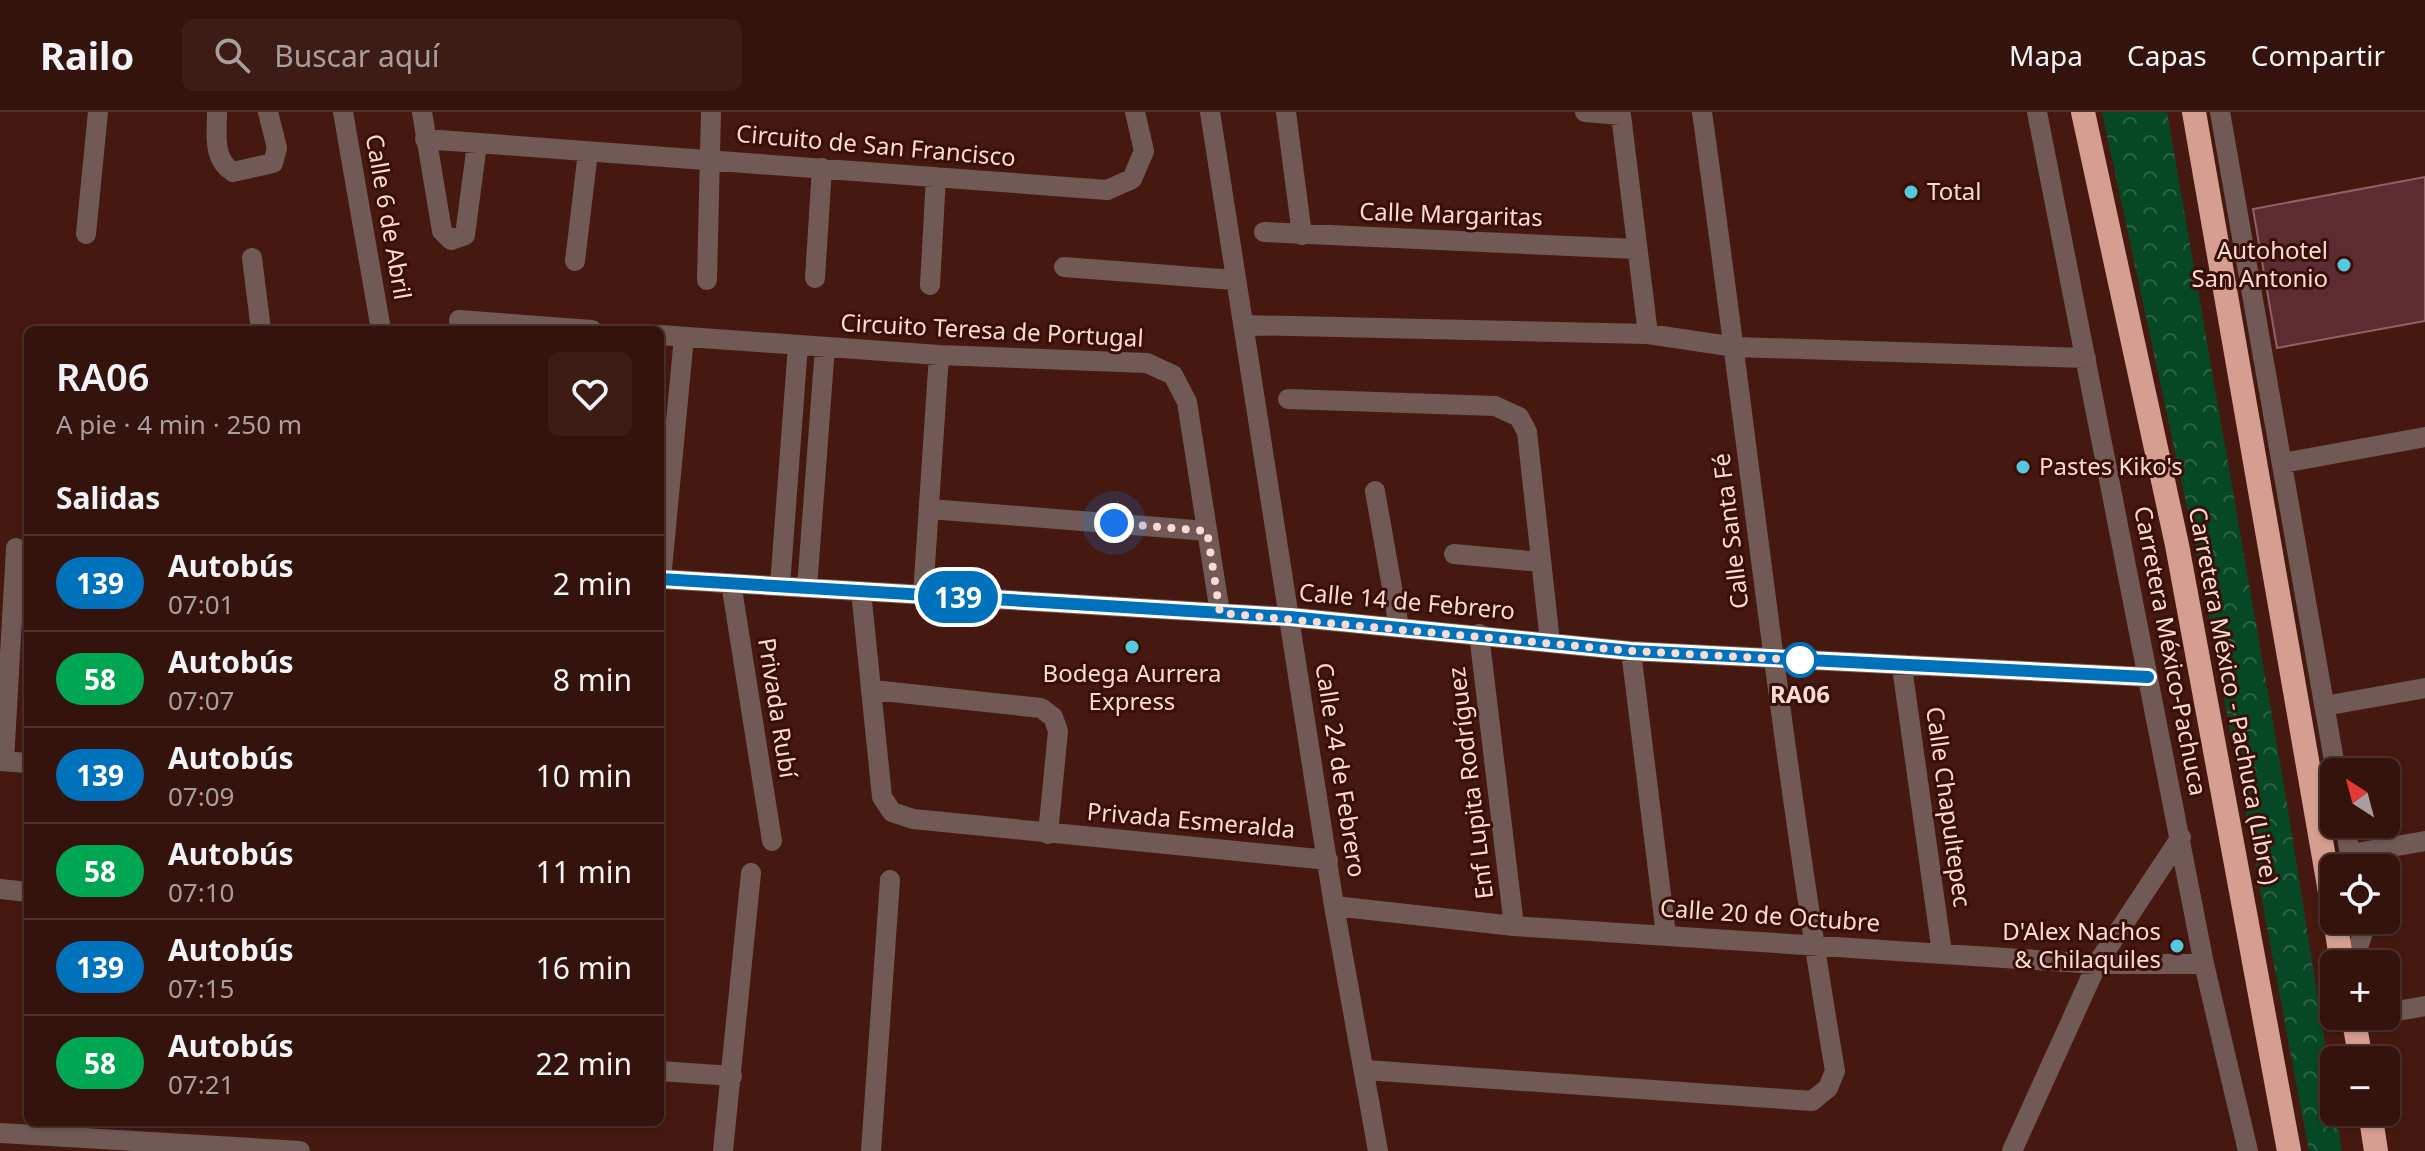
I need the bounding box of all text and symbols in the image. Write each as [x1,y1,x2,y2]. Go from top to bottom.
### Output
search box [182,19,742,91]
text: Railo [40,29,134,81]
icon: search [210,33,254,77]
text: Buscar aquí [274,35,440,76]
text: Mapa [2009,36,2083,74]
text: Capas [2127,36,2207,74]
text: Compartir [2251,36,2385,74]
street label: Circuito de San Francisco [735,116,1017,173]
street label: Calle 6 de Abril [359,131,420,302]
place label: Total [1927,174,1982,207]
marker: Total [1902,183,1920,201]
street label: Calle Margaritas [1359,194,1543,233]
place label: Autohotel San Antonio [2191,233,2328,294]
marker: Autohotel San Antonio [2335,256,2353,274]
street label: Circuito Teresa de Portugal [840,305,1144,354]
text: RA06 [56,350,149,402]
button: heart [548,352,632,436]
text: A pie · 4 min · 250 m [56,406,302,442]
place label: Pastes Kiko's [2039,449,2183,482]
street label: Calle Santa Fé [1704,451,1755,611]
marker: Pastes Kiko's [2014,458,2032,476]
text: Salidas [56,477,160,518]
your location [1094,503,1134,543]
street label: Carretera México-Pachuca [2127,503,2216,798]
street label: Carretera México - Pachuca (Libre) [2182,504,2287,887]
text: Autobús [168,545,294,586]
text: 2 min [553,563,632,604]
text: 139 [76,564,124,602]
line badge: 139 [912,571,1004,623]
street label: Calle 14 de Febrero [1298,575,1517,626]
text: 139 [934,578,982,616]
text: 07:01 [168,586,234,622]
street label: Privada Rubí [751,635,806,781]
marker: Bodega Aurrera Express [1123,638,1141,656]
text: Autobús [168,641,294,682]
marker: RA06 [1783,643,1817,677]
place label: Bodega Aurrera Express [1043,656,1221,717]
text: 8 min [553,659,632,700]
text: 58 [84,660,116,698]
street label: Calle 24 de Febrero [1308,660,1375,879]
street label: Enf Lupita Rodríguez [1439,665,1500,901]
place label: RA06 [1770,677,1830,710]
text: 07:07 [168,682,234,718]
street label: Calle Chapultepec [1919,704,1980,909]
text: Autobús [168,737,294,778]
text: 10 min [536,755,632,796]
text: 139 [76,756,124,794]
north arrow [2320,758,2400,838]
map controls [2320,758,2400,1126]
text: 07:09 [168,778,234,814]
street label: Privada Esmeralda [1086,794,1297,845]
text: Autobús [168,833,294,874]
text: 11 min [536,851,632,892]
text: 58 [84,852,116,890]
button: locate [2320,854,2400,934]
text: 07:10 [168,874,234,910]
street label: Calle 20 de Octubre [1659,890,1881,939]
place label: D'Alex Nachos & Chilaquiles [2002,914,2161,975]
text: Autobús [168,929,294,970]
marker: D'Alex Nachos & Chilaquiles [2168,937,2186,955]
text: 16 min [536,947,632,988]
text: 139 [76,948,124,986]
button: + [2320,950,2400,1030]
text: 07:15 [168,970,234,1006]
text: Autobús [168,1025,294,1066]
text: 22 min [536,1043,632,1084]
text: 58 [84,1044,116,1082]
button: − [2320,1046,2400,1126]
text: 07:21 [168,1066,234,1102]

